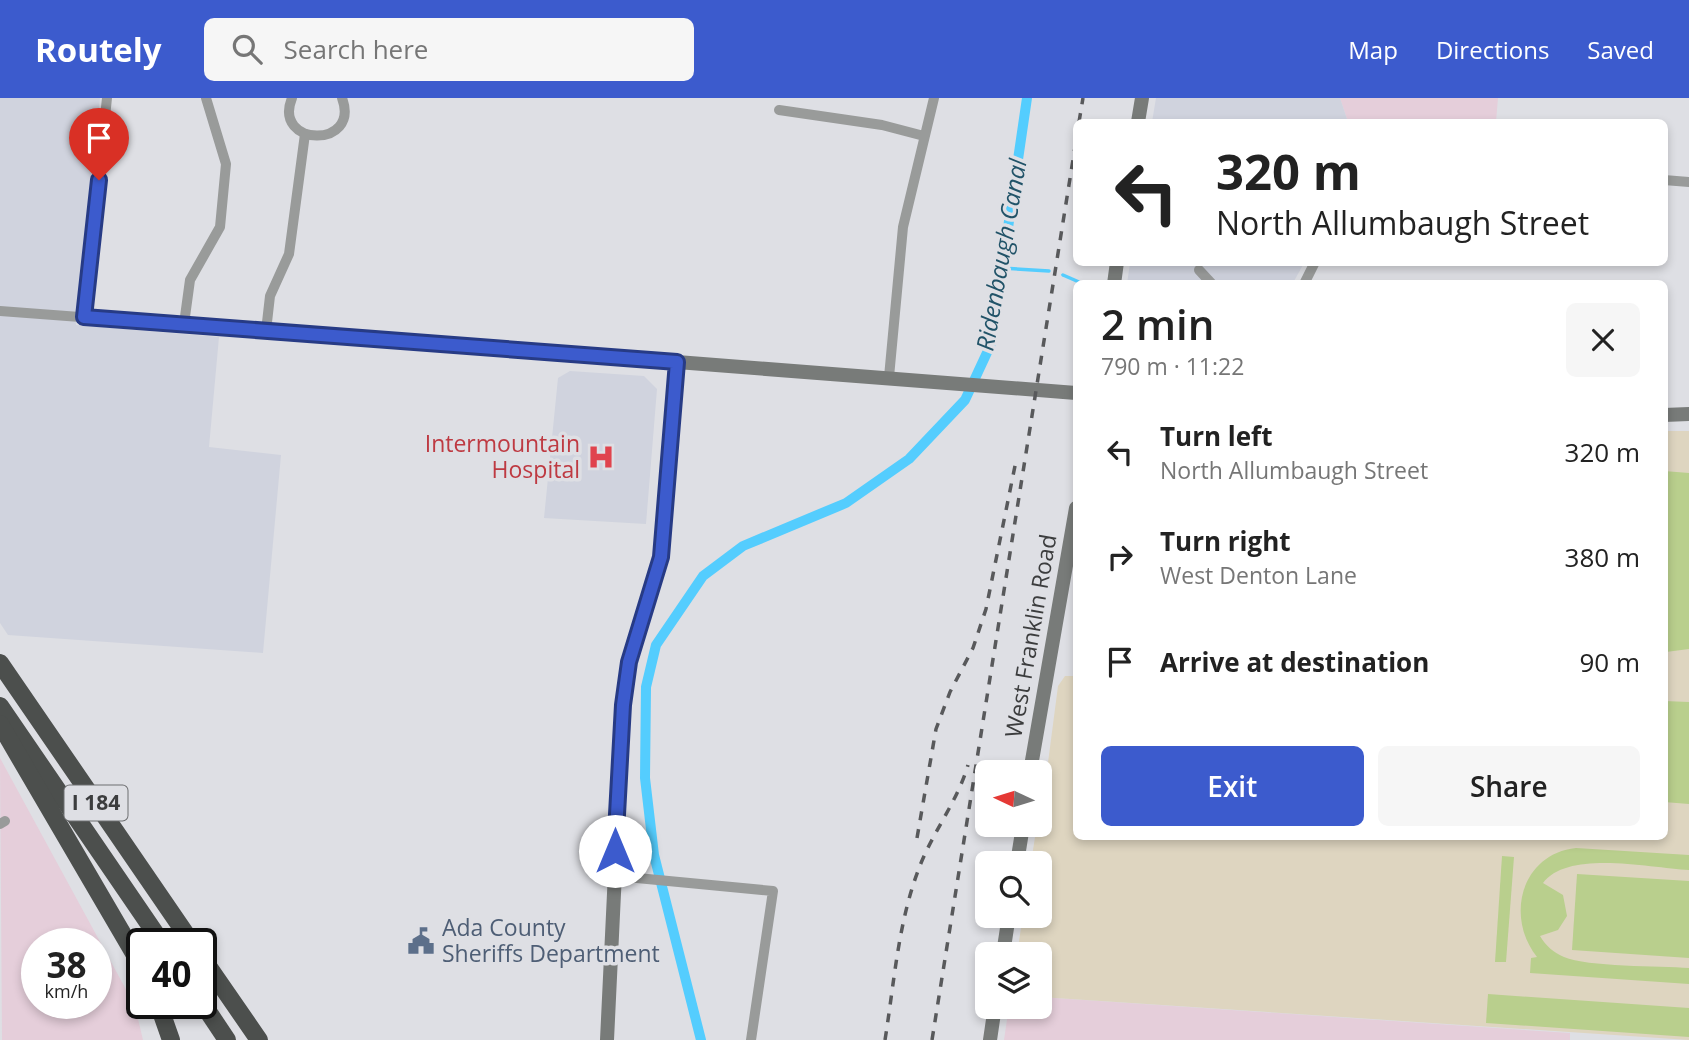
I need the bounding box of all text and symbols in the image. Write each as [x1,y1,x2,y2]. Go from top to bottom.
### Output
search box [204,18,694,81]
text: Routely [35,27,162,72]
icon: search [228,30,266,68]
text: Search here [284,31,428,67]
text: Map [1348,33,1398,66]
text: Directions [1436,33,1549,66]
text: Saved [1587,33,1654,66]
pin [69,108,129,180]
icon: arrive [80,119,118,157]
text: 320 m [1216,138,1361,204]
icon: left [1101,147,1192,238]
water label: Ridenbaugh Canal [967,155,1034,353]
text: North Allumbaugh Street [1216,201,1589,244]
text: 2 min [1101,295,1214,352]
button: close [1566,303,1640,377]
text: 790 m · 11:22 [1101,350,1244,382]
text: Turn left [1160,418,1272,454]
place label: Intermountain Hospital [425,427,580,485]
icon: left [1101,433,1139,471]
text: 320 m [1565,434,1640,470]
hospital icon: Intermountain Hospital [586,442,616,472]
text: North Allumbaugh Street [1160,454,1428,486]
text: Turn right [1160,523,1291,559]
street label: West Franklin Road [996,532,1064,740]
icon: right [1101,538,1139,576]
text: 380 m [1565,539,1640,575]
text: West Denton Lane [1160,559,1357,591]
icon: arrive [1101,643,1139,681]
text: Arrive at destination [1160,644,1429,680]
text: 90 m [1579,644,1640,680]
button: Exit [1101,746,1364,826]
button: Share [1378,746,1640,826]
north arrow [975,760,1052,836]
map controls [975,760,1052,1019]
road number: I 184 [64,786,128,820]
position arrow [578,814,652,888]
button: search [975,851,1052,928]
place label: Ada County Sheriffs Department [442,911,660,969]
public building icon: Ada County Sheriffs Department [406,926,436,956]
speed limit sign: 40 [126,928,217,1019]
text: 38 [46,941,87,988]
button: layers [975,942,1052,1019]
text: km/h [45,979,88,1003]

